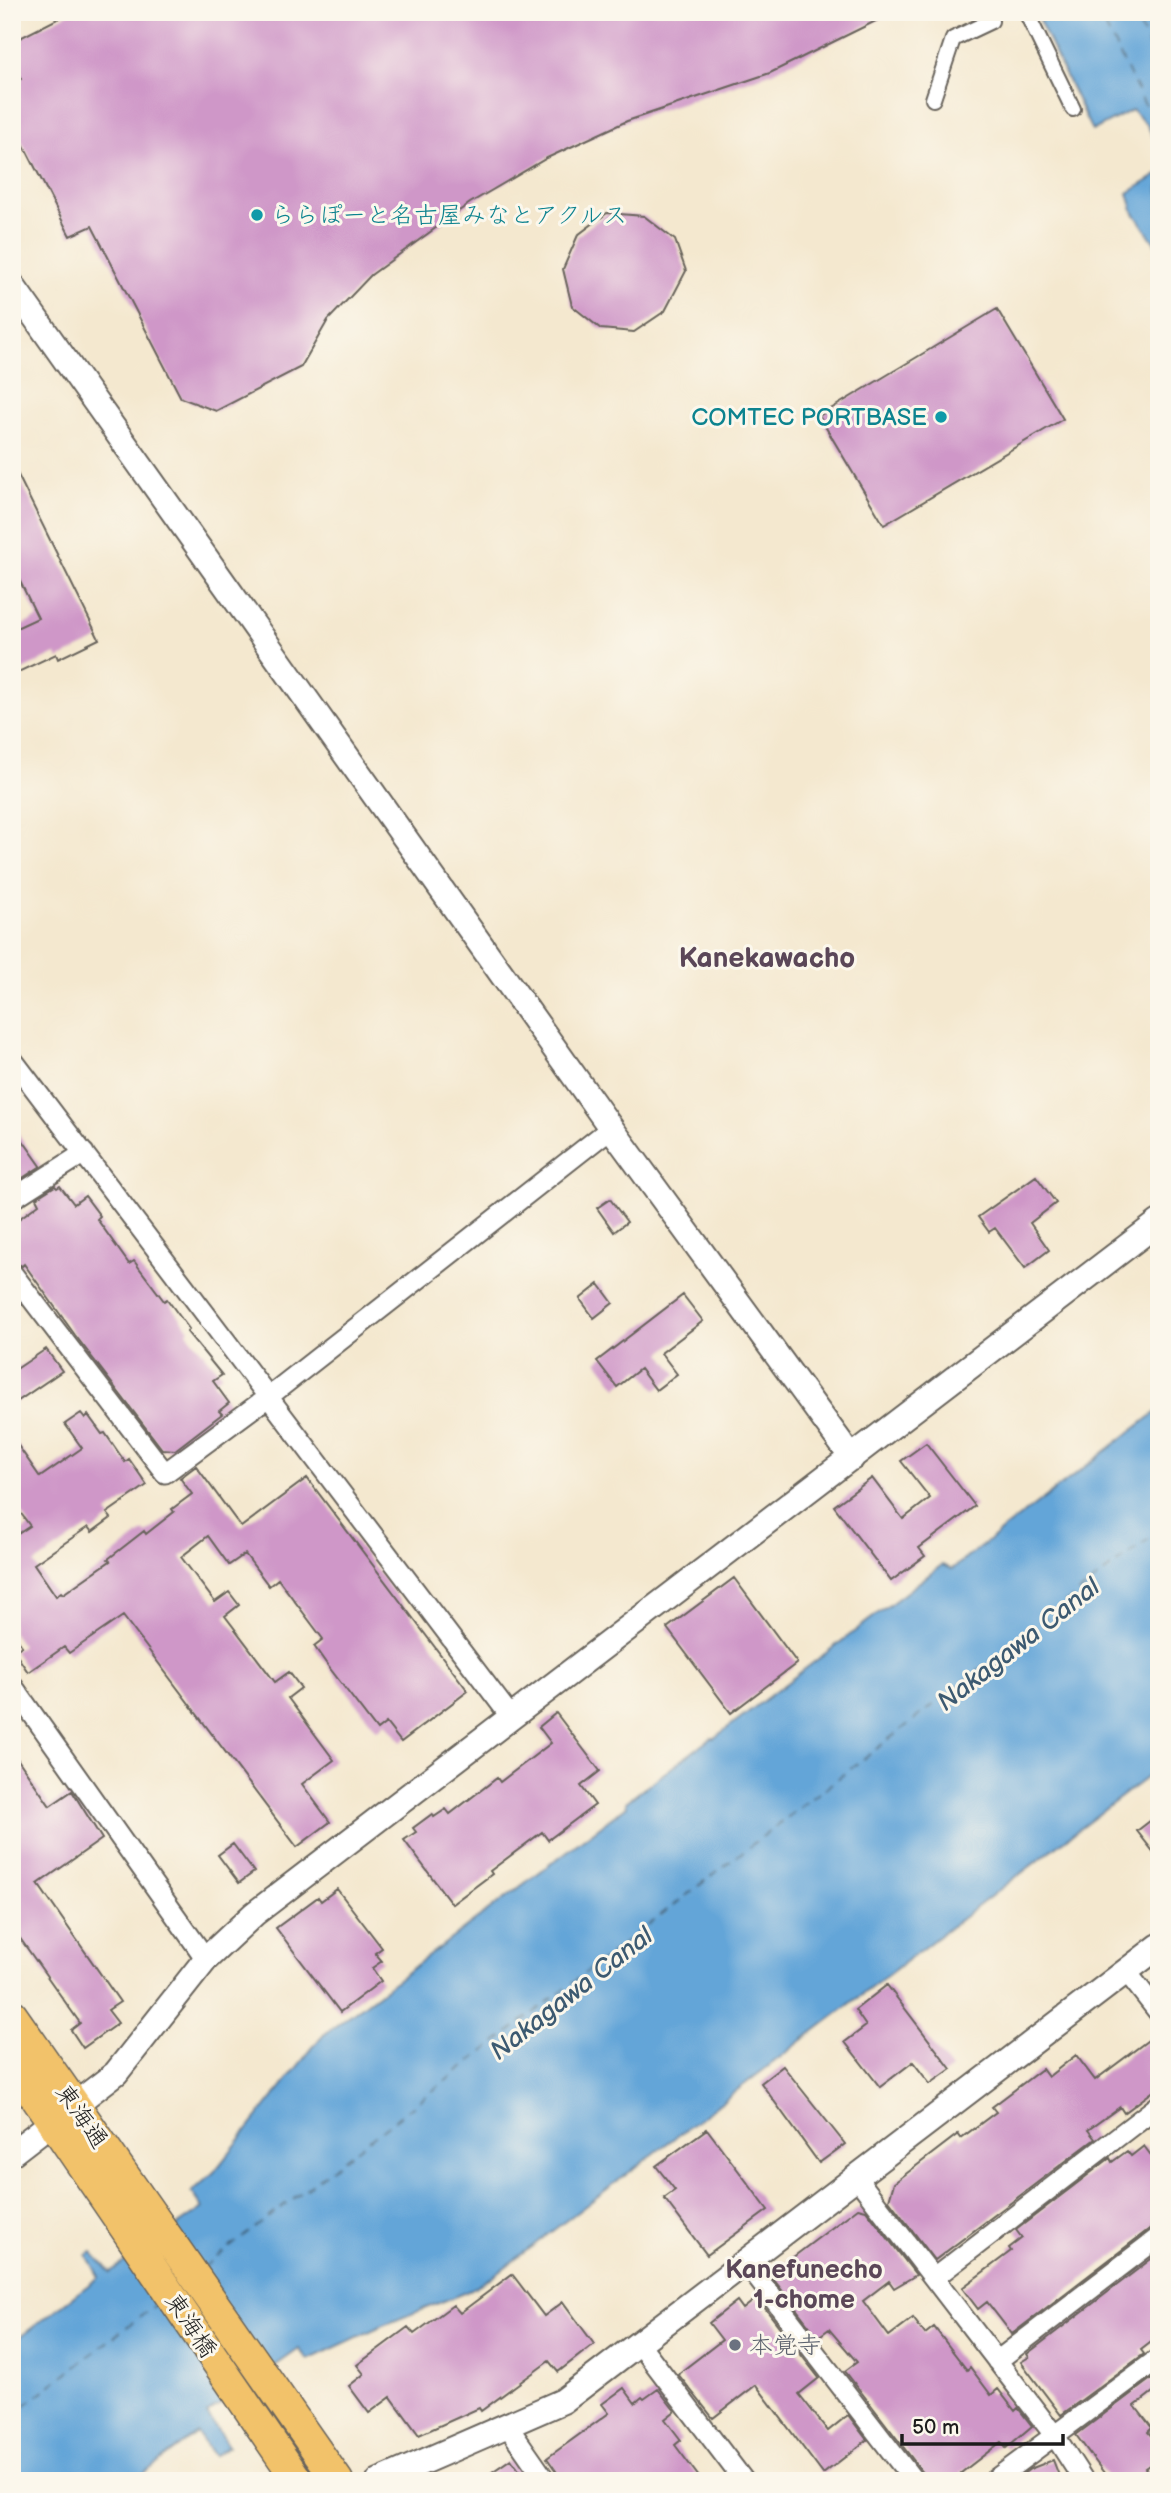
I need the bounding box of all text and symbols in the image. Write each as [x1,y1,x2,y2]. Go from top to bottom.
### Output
place label: ららぽーと名古屋みなとアクルス [271,201,627,230]
marker: ららぽーと名古屋みなとアクルス [249,207,265,223]
place label: COMTEC PORTBASE [691,403,927,432]
marker: COMTEC PORTBASE [933,409,949,425]
district label: Kanekawacho [679,942,855,975]
water label: Nakagawa Canal [931,1571,1107,1718]
water label: Nakagawa Canal [484,1920,660,2067]
street label: 東海通 [49,2078,114,2154]
district label: Kanefunecho 1-chome [725,2255,883,2316]
street label: 東海橋 [158,2287,223,2363]
place label: 本覚寺 [749,2331,821,2360]
marker: 本覚寺 [727,2337,743,2353]
scale bar [902,2402,1062,2446]
text: 50 m [912,2415,959,2440]

